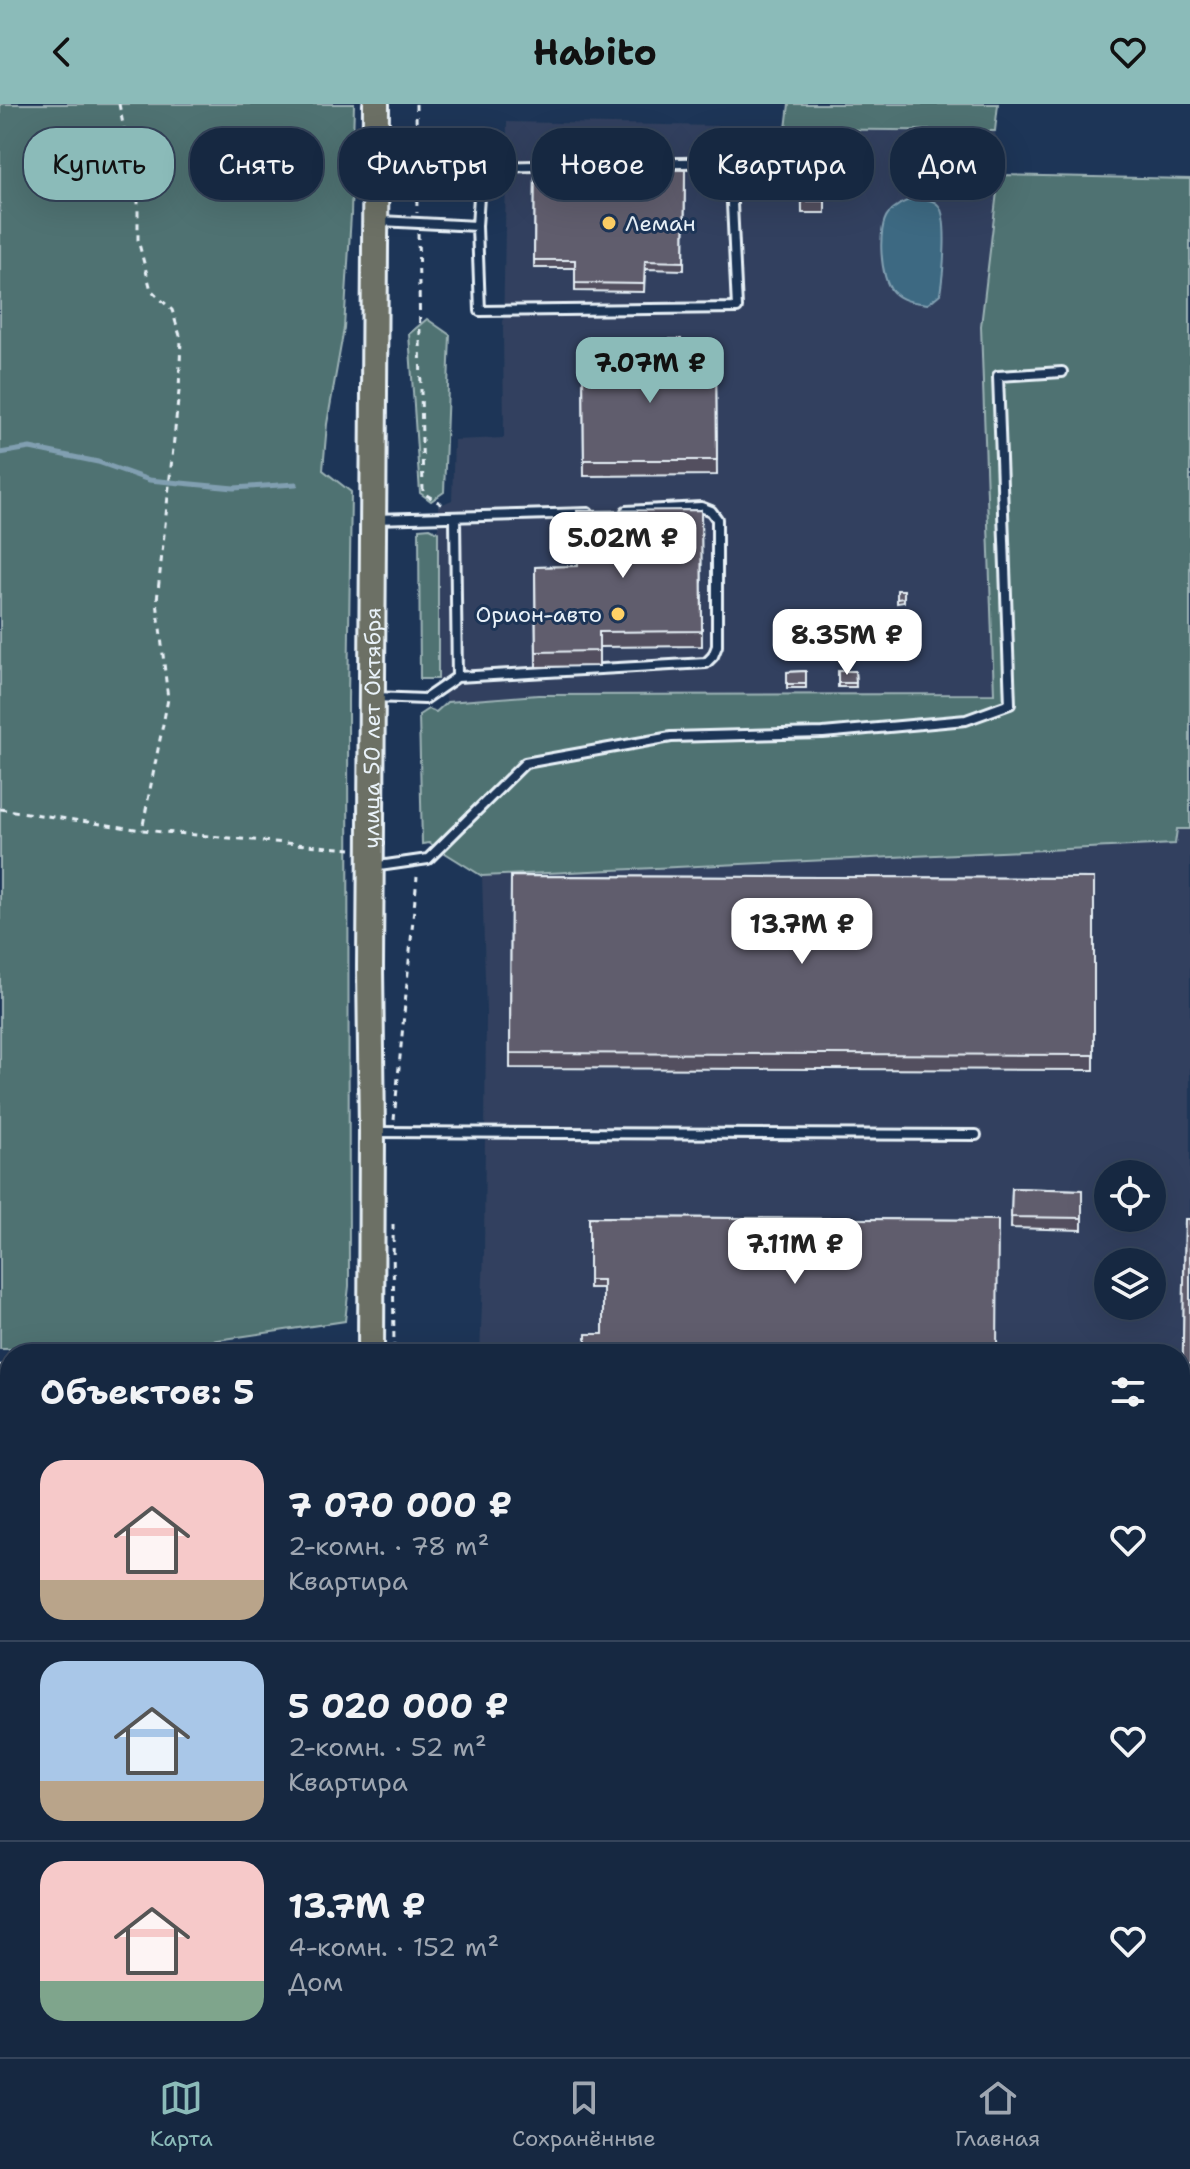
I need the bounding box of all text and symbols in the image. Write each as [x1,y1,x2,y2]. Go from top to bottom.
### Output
text: Habito [533,28,657,77]
icon: back [40,30,84,74]
icon: heart [1106,30,1150,74]
chip: Купить [24,128,174,200]
chip: Снять [190,128,323,200]
chip: Фильтры [339,128,516,200]
chip: Новое [532,128,673,200]
chip: Квартира [689,128,874,200]
chip: Дом [890,128,1005,200]
place label: Леман [625,209,696,238]
marker: Леман [600,214,618,232]
pin: 7.07M ₽ [576,337,724,405]
text: 7.07M ₽ [594,345,706,380]
pin: 5.02M ₽ [549,512,697,580]
text: 5.02M ₽ [567,520,679,555]
place label: Орион-авто [476,600,602,629]
marker: Орион-авто [609,605,627,623]
street label: улица 50 лет Октября [356,607,387,849]
pin: 8.35M ₽ [773,609,921,677]
text: 8.35M ₽ [791,617,903,652]
pin: 13.7M ₽ [728,898,876,966]
text: 13.7M ₽ [749,906,855,941]
map controls [1094,1160,1166,1320]
button: locate [1094,1160,1166,1232]
pin: 7.11M ₽ [721,1218,869,1286]
text: 7.11M ₽ [746,1226,844,1261]
button: layers [1094,1248,1166,1320]
text: Объектов: 5 [40,1369,255,1415]
icon: filters [1106,1370,1150,1414]
text: 7 070 000 ₽ [288,1482,512,1528]
icon: home [104,1492,200,1588]
icon: heart [1106,1518,1150,1562]
text: 2-комн. · 78 m² [288,1528,489,1563]
text: Квартира [288,1563,408,1598]
text: 5 020 000 ₽ [288,1683,509,1729]
icon: home [104,1693,200,1789]
icon: heart [1106,1719,1150,1763]
text: 2-комн. · 52 m² [288,1729,487,1764]
text: Квартира [288,1764,408,1799]
text: 13.7M ₽ [288,1883,426,1929]
icon: home [104,1893,200,1989]
icon: heart [1106,1919,1150,1963]
text: 4-комн. · 152 m² [288,1929,499,1964]
text: Дом [288,1964,343,1999]
tab: Карта [150,2076,213,2153]
tab: Сохранённые [512,2076,656,2153]
tab: Главная [955,2076,1040,2153]

